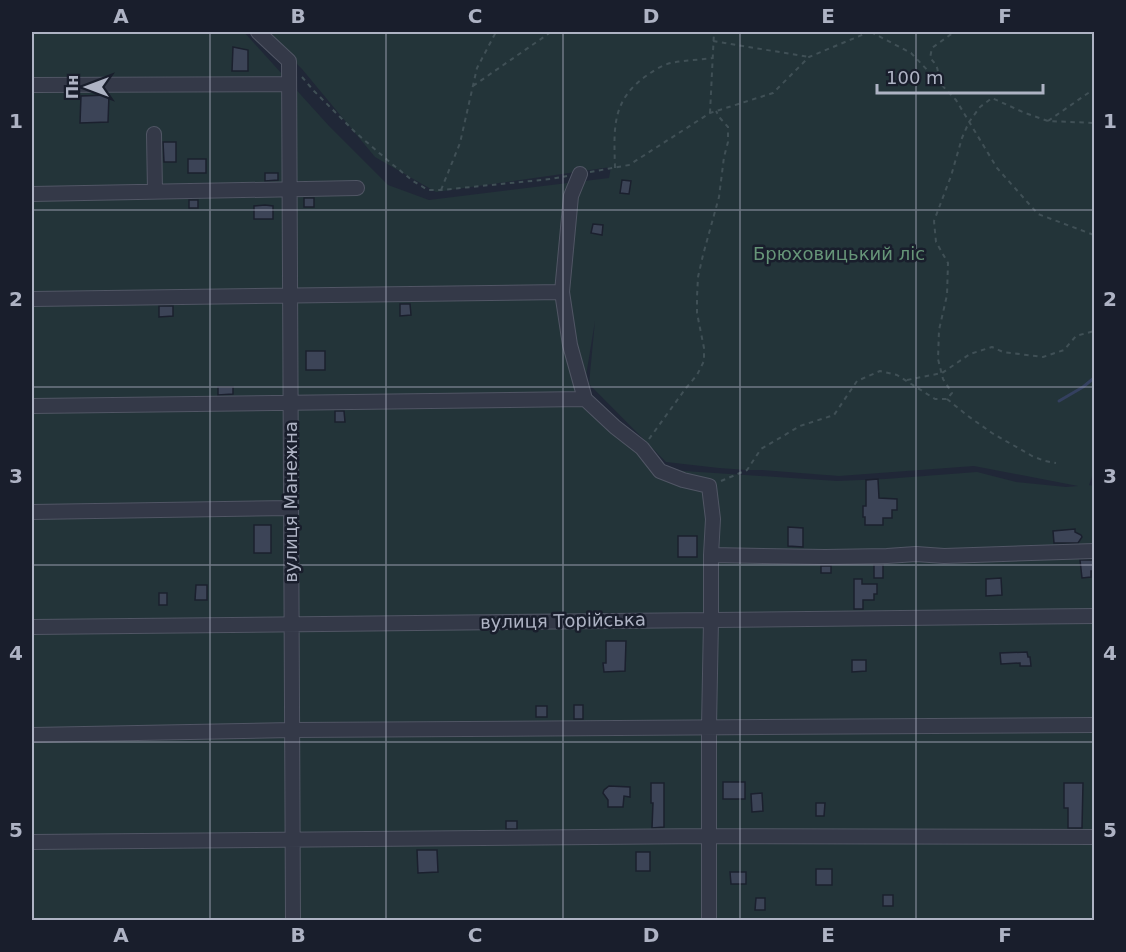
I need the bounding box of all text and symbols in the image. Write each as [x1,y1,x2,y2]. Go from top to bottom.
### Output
text: A [113,4,129,28]
text: B [290,4,306,28]
text: C [468,4,482,28]
text: D [643,4,659,28]
text: E [821,4,835,28]
text: F [998,4,1012,28]
north arrow [57,57,117,117]
scale bar [877,57,1044,95]
text: 100 m [886,67,944,88]
text: Пн [63,75,82,99]
text: 1 [9,109,23,133]
text: 1 [1103,109,1117,133]
park label: Брюховицький ліс [753,243,925,264]
text: 2 [9,287,23,311]
text: 2 [1103,287,1117,311]
street label: вулиця Манежна [280,421,301,583]
text: 3 [9,464,23,488]
text: 3 [1103,464,1117,488]
street label: вулиця Торійська [480,609,646,632]
text: 4 [9,641,23,665]
text: 4 [1103,641,1117,665]
text: 5 [9,818,23,842]
text: 5 [1103,818,1117,842]
text: A [113,923,129,947]
text: B [290,923,306,947]
text: C [468,923,482,947]
text: D [643,923,659,947]
text: E [821,923,835,947]
text: F [998,923,1012,947]

